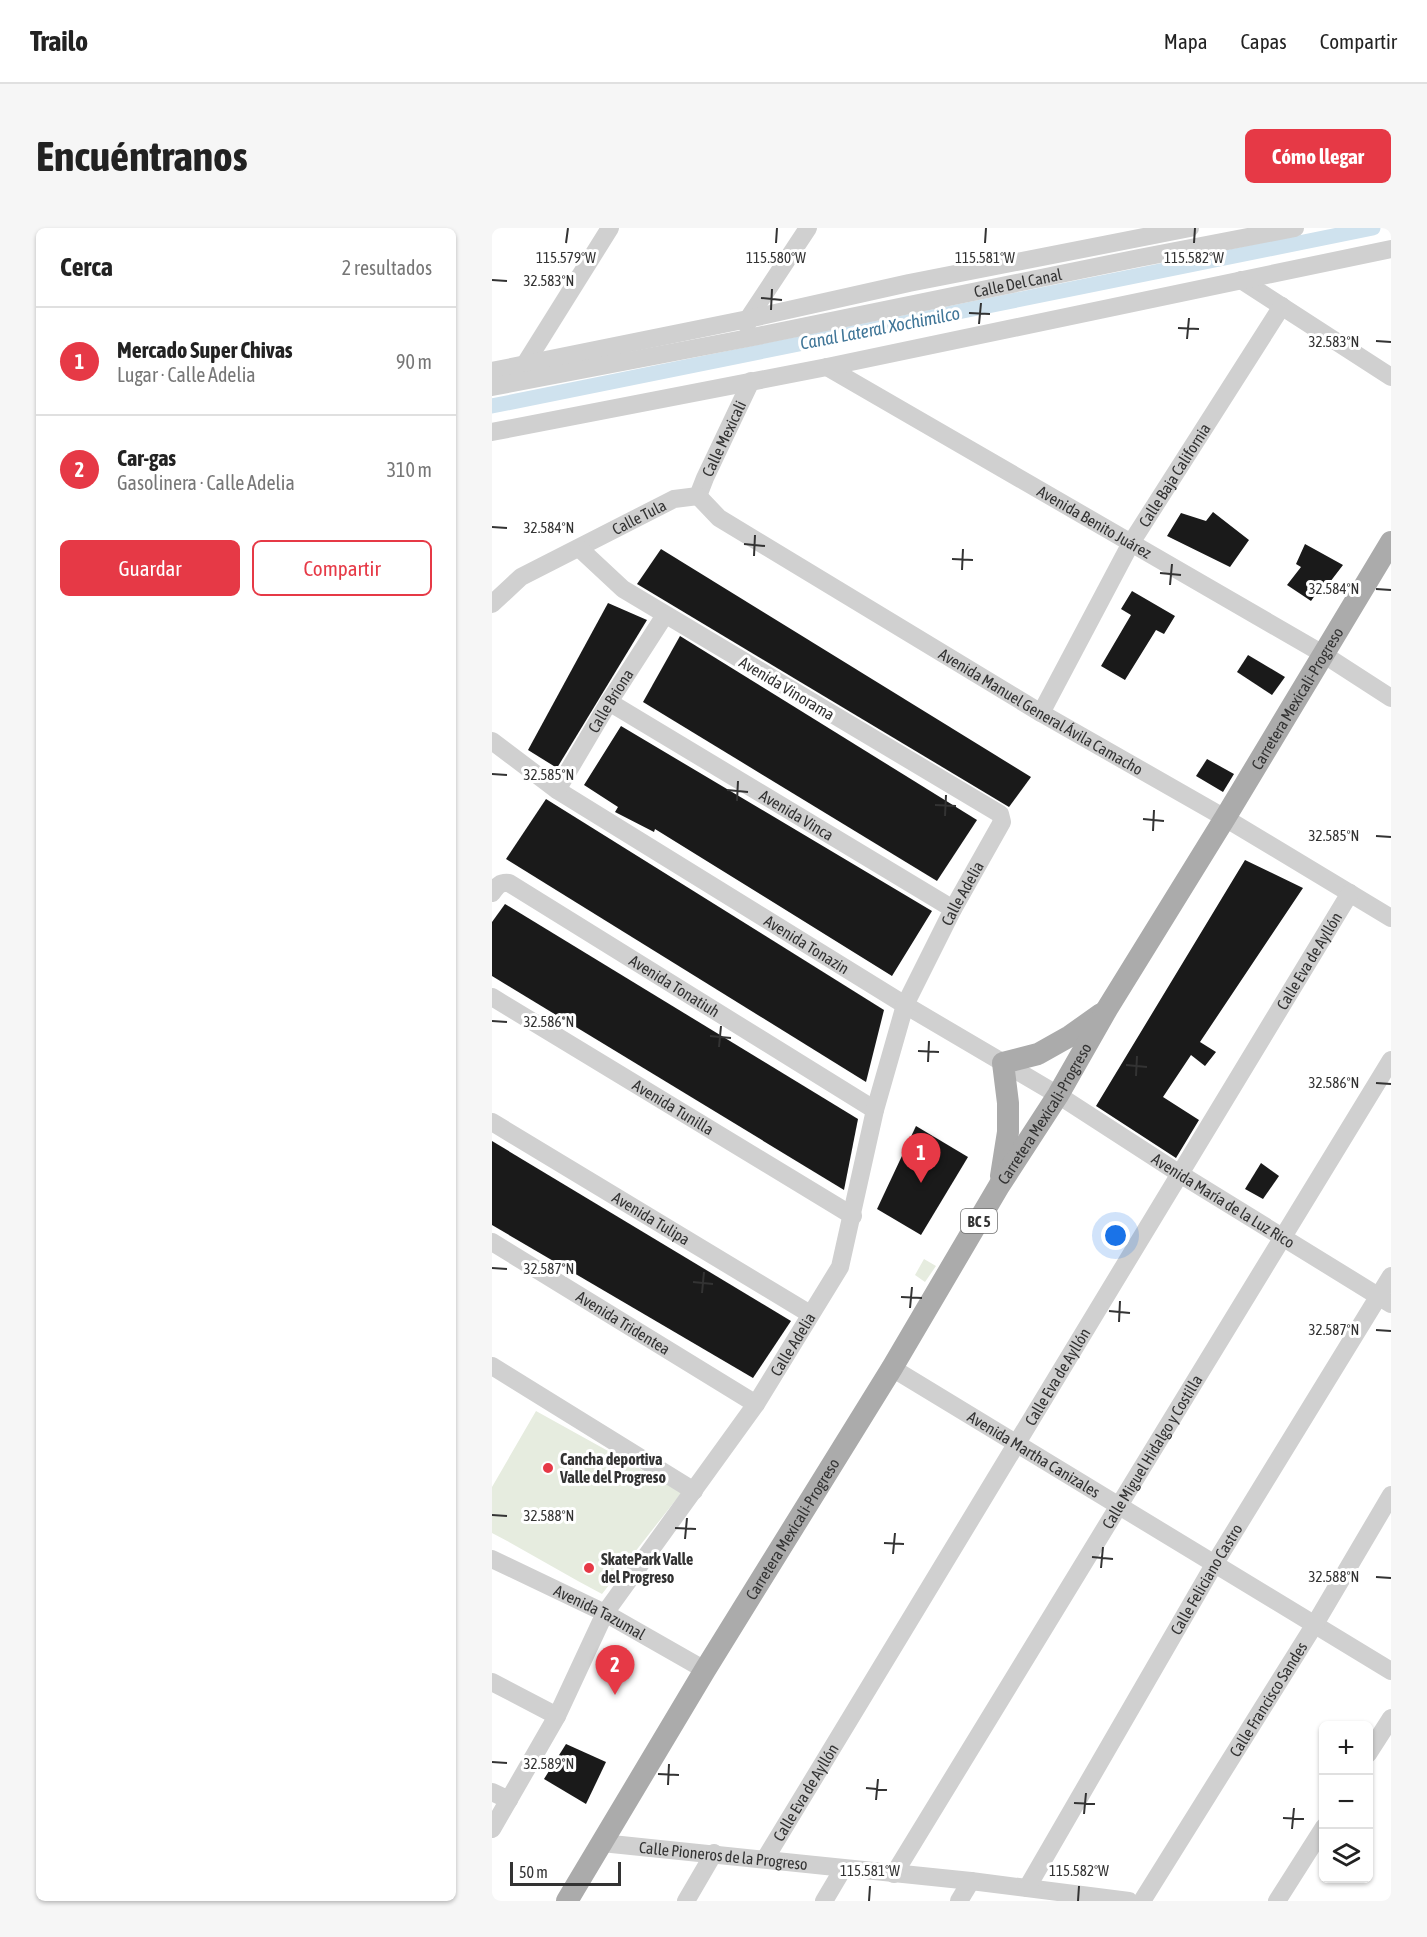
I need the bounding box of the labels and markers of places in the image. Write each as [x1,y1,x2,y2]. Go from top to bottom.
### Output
pin: 1 [902,1134,940,1183]
place label: Cancha deportiva Valle del Progreso [559,1450,666,1486]
marker: Cancha deportiva Valle del Progreso [541,1461,555,1475]
place label: SkatePark Valle del Progreso [601,1550,693,1586]
marker: SkatePark Valle del Progreso [582,1561,596,1575]
pin: 2 [596,1646,634,1695]

